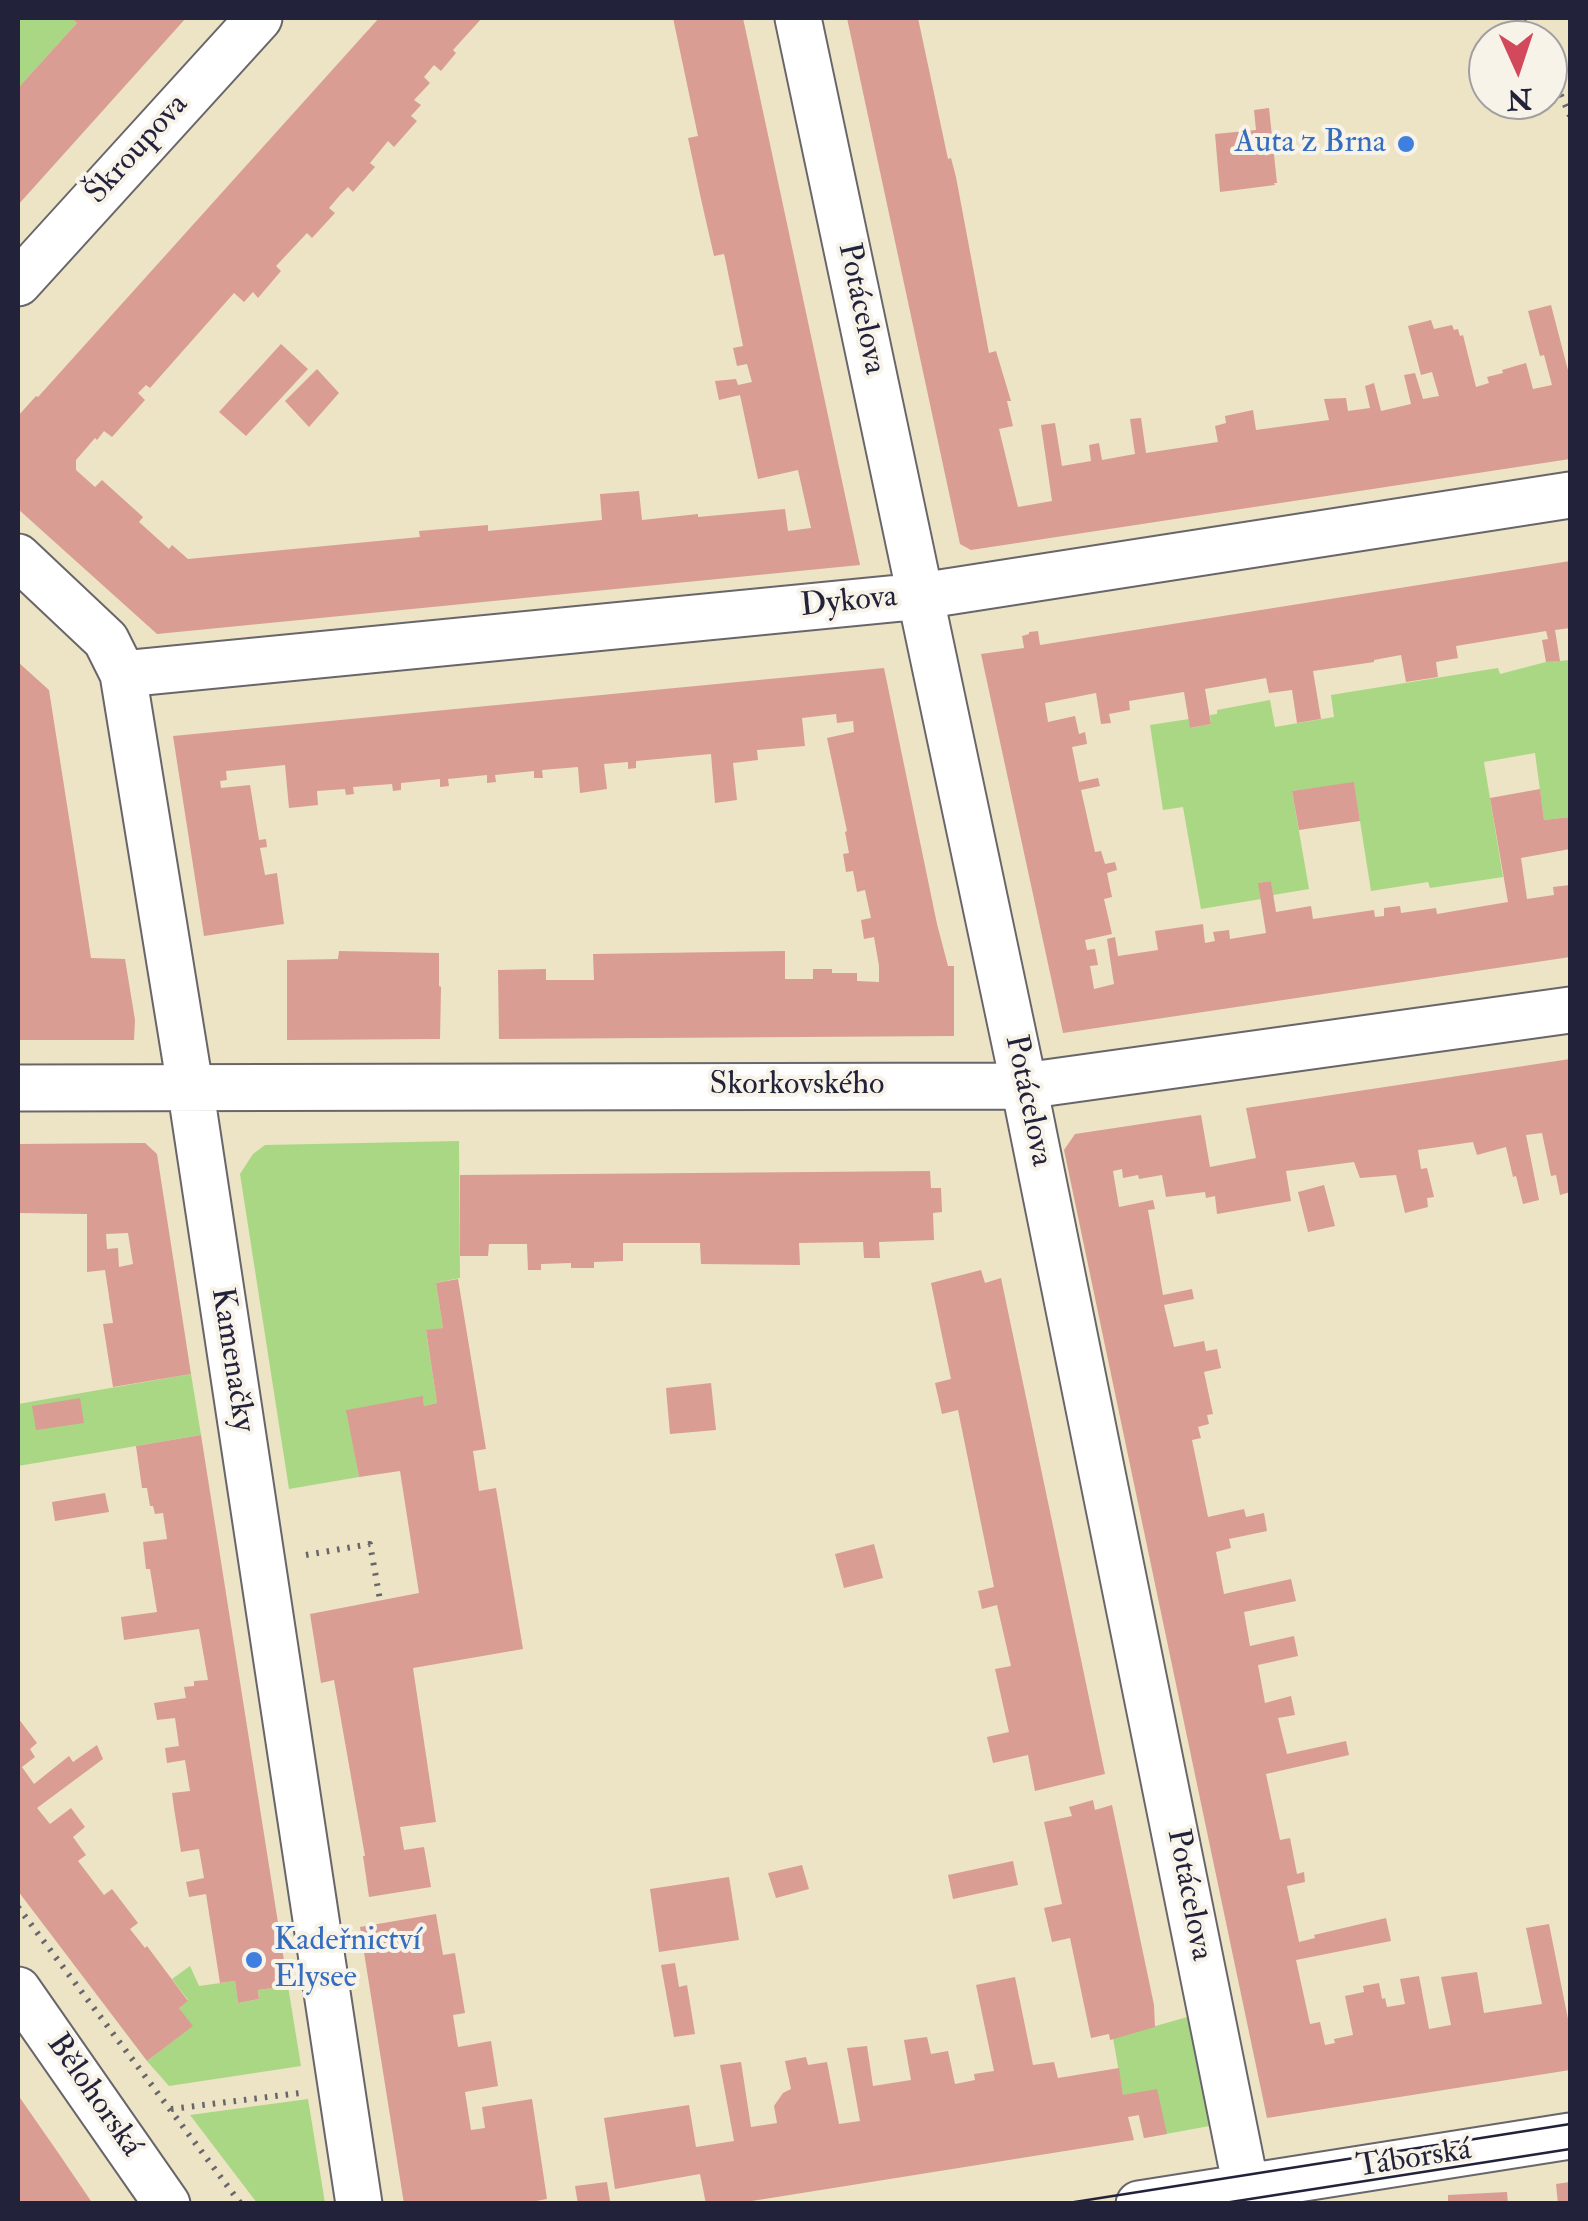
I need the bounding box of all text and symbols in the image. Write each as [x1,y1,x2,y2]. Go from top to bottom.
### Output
north arrow [1468,20,1568,120]
text: N [1506,80,1533,117]
street label: Škroupova [79,87,197,213]
place label: Auta z Brna [1234,125,1386,163]
marker: Auta z Brna [1395,133,1417,155]
street label: Potácelova [827,240,893,378]
street label: Dykova [799,579,899,627]
street label: Potácelova [994,1032,1060,1170]
street label: Skorkovského [710,1067,884,1105]
street label: Kamenačky [201,1285,261,1435]
street label: Potácelova [1156,1826,1220,1964]
place label: Kadeřnictví Elysee [274,1923,421,1998]
marker: Kadeřnictví Elysee [243,1949,265,1971]
street label: Bělohorská [37,2027,149,2165]
street label: Táborská [1354,2132,1474,2188]

